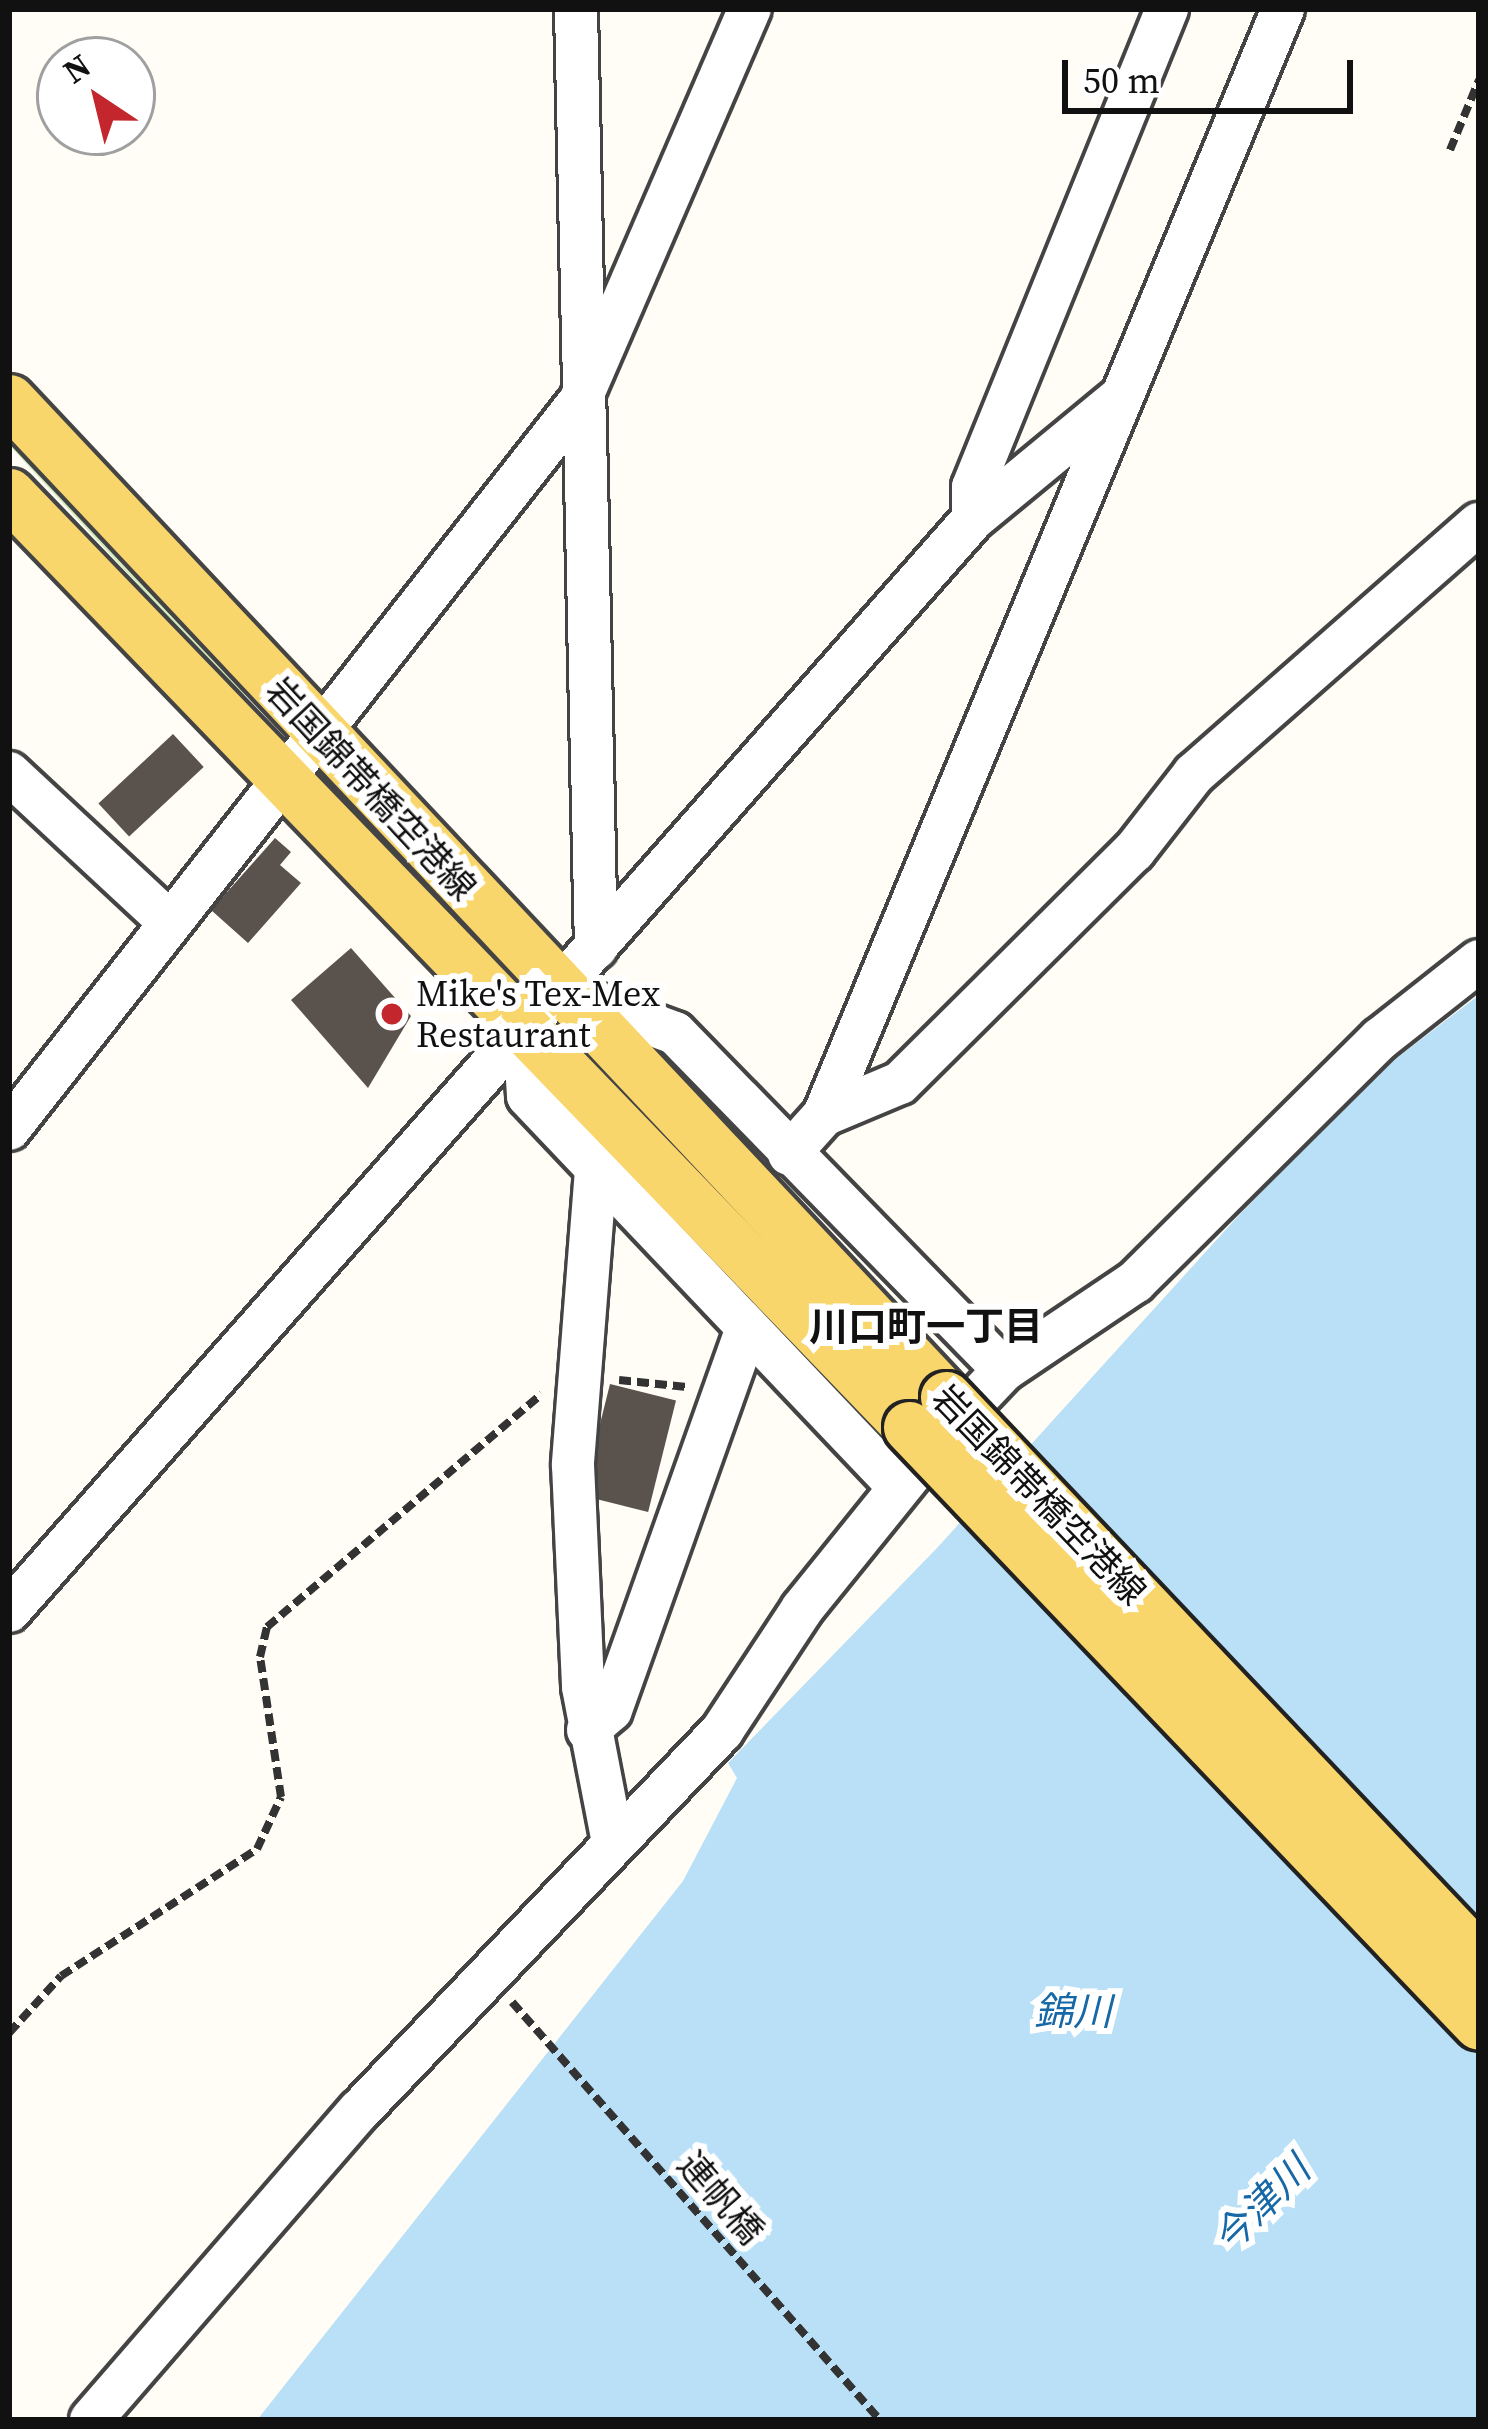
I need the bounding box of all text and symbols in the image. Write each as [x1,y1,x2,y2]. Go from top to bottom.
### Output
north arrow [36,36,156,156]
scale bar [1068,36,1359,110]
text: N [54,43,100,94]
text: 50 m [1083,56,1160,105]
street label: 岩国錦帯橋空港線 [257,669,485,909]
place label: Mike's Tex-Mex Restaurant [416,971,661,1056]
marker: Mike's Tex-Mex Restaurant [379,1001,405,1027]
district label: 川口町一丁目 [809,1304,1043,1350]
street label: 岩国錦帯橋空港線 [923,1376,1155,1614]
water label: 錦川 [1034,1989,1112,2035]
street label: 連帆橋 [669,2143,773,2253]
water label: 今津川 [1204,2147,1320,2263]

